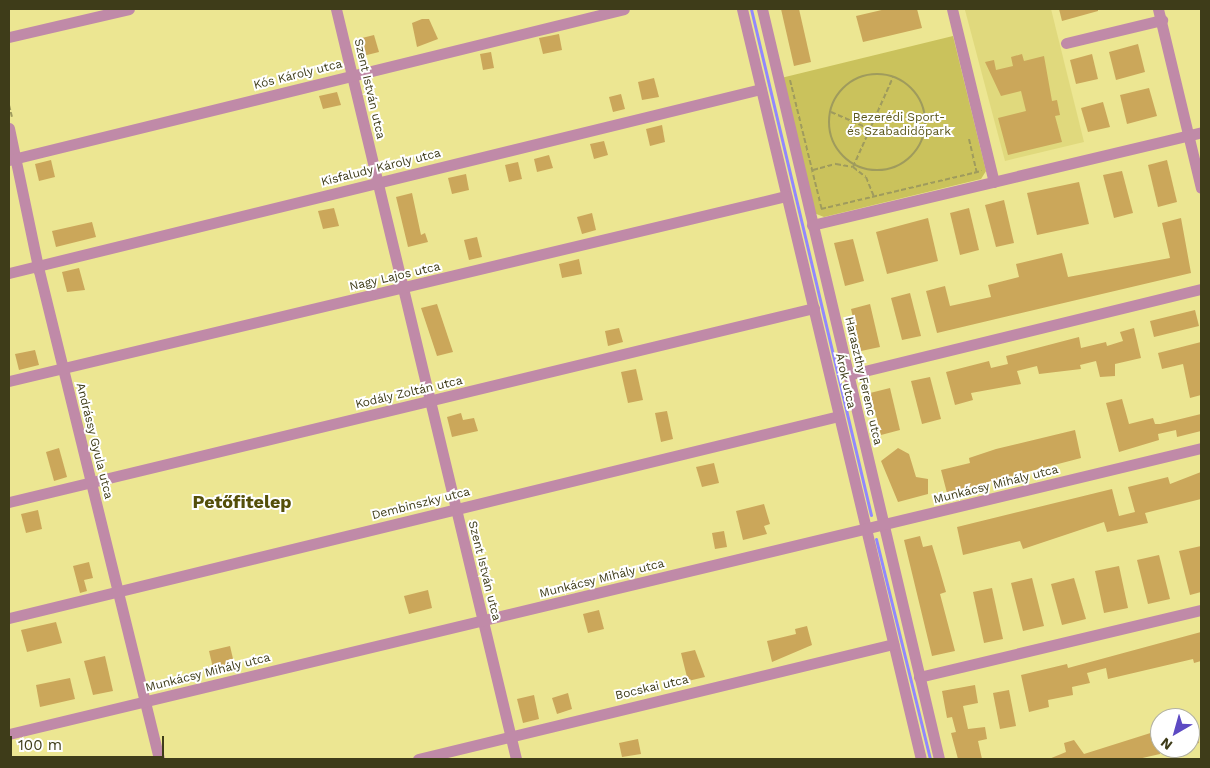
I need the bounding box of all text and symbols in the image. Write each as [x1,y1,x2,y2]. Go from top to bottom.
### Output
street label: Szent István utca [350,37,388,141]
street label: Kós Károly utca [252,57,344,93]
park label: Bezerédi Sport- és Szabadidőpark [847,111,951,139]
street label: Kisfaludy Károly utca [319,146,443,190]
street label: Nagy Lajos utca [348,260,442,294]
street label: Haraszthy Ferenc utca [841,315,885,447]
street label: Árok utca [832,352,858,410]
street label: Kodály Zoltán utca [354,374,464,412]
street label: Andrássy Gyula utca [73,381,115,501]
street label: Munkácsy Mihály utca [932,462,1060,508]
street label: Dembinszky utca [370,485,472,523]
district label: Petőfitelep [192,491,292,513]
street label: Szent István utca [465,520,503,622]
street label: Munkácsy Mihály utca [538,556,666,602]
street label: Munkácsy Mihály utca [144,650,272,696]
street label: Bocskai utca [614,673,690,703]
north arrow [1150,708,1200,758]
scale bar [12,726,166,758]
text: N [1157,735,1175,754]
text: 100 m [18,736,62,754]

